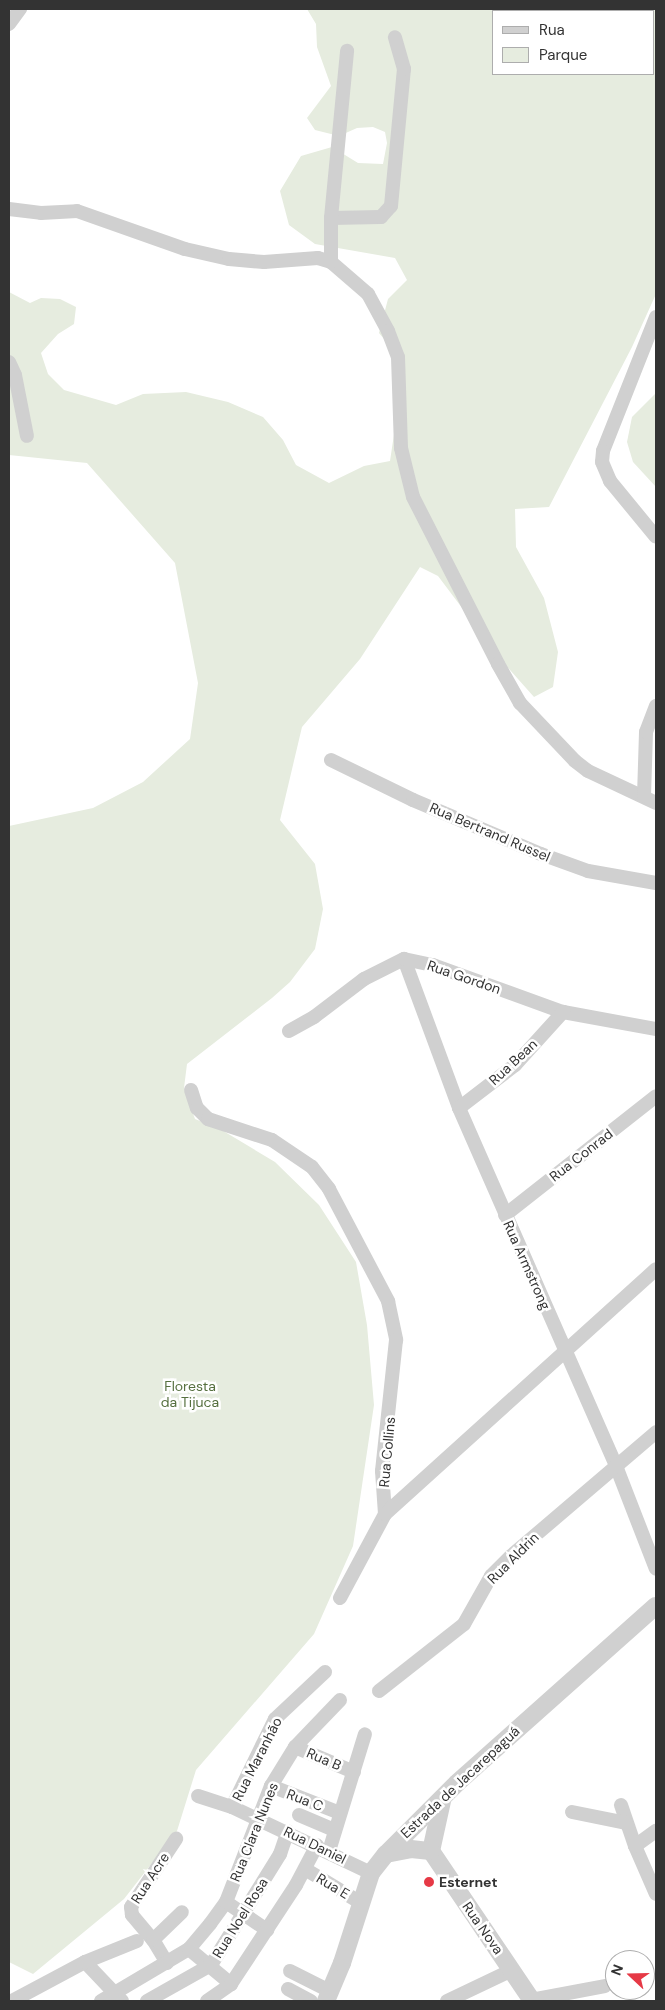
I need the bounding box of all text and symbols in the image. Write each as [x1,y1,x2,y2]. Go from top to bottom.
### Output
legend [492,10,655,75]
text: Rua [539,20,565,40]
text: Parque [539,45,587,65]
street label: Rua Bertrand Russel [427,799,553,865]
street label: Rua Gordon [425,957,503,997]
street label: Rua Bean [485,1035,541,1089]
street label: Rua Conrad [546,1125,616,1185]
street label: Rua Armstrong [500,1218,554,1312]
park label: Floresta da Tijuca [161,1378,219,1410]
street label: Rua Collins [376,1416,398,1488]
street label: Rua Aldrin [484,1529,542,1587]
street label: Rua Maranhão [229,1714,285,1804]
street label: Estrada de Jacarepaguá [397,1723,523,1841]
street label: Rua B [304,1744,344,1774]
street label: Rua Clara Nunes [226,1780,282,1884]
street label: Rua C [284,1785,326,1815]
street label: Rua Daniel [281,1823,349,1867]
street label: Rua Acre [127,1849,173,1907]
street label: Rua E [313,1870,353,1902]
place label: Esternet [439,1874,497,1890]
street label: Rua Noel Rosa [209,1875,271,1961]
marker: Esternet [423,1876,435,1888]
street label: Rua Nova [459,1899,507,1957]
north arrow [605,1950,655,2000]
text: N [607,1962,627,1978]

